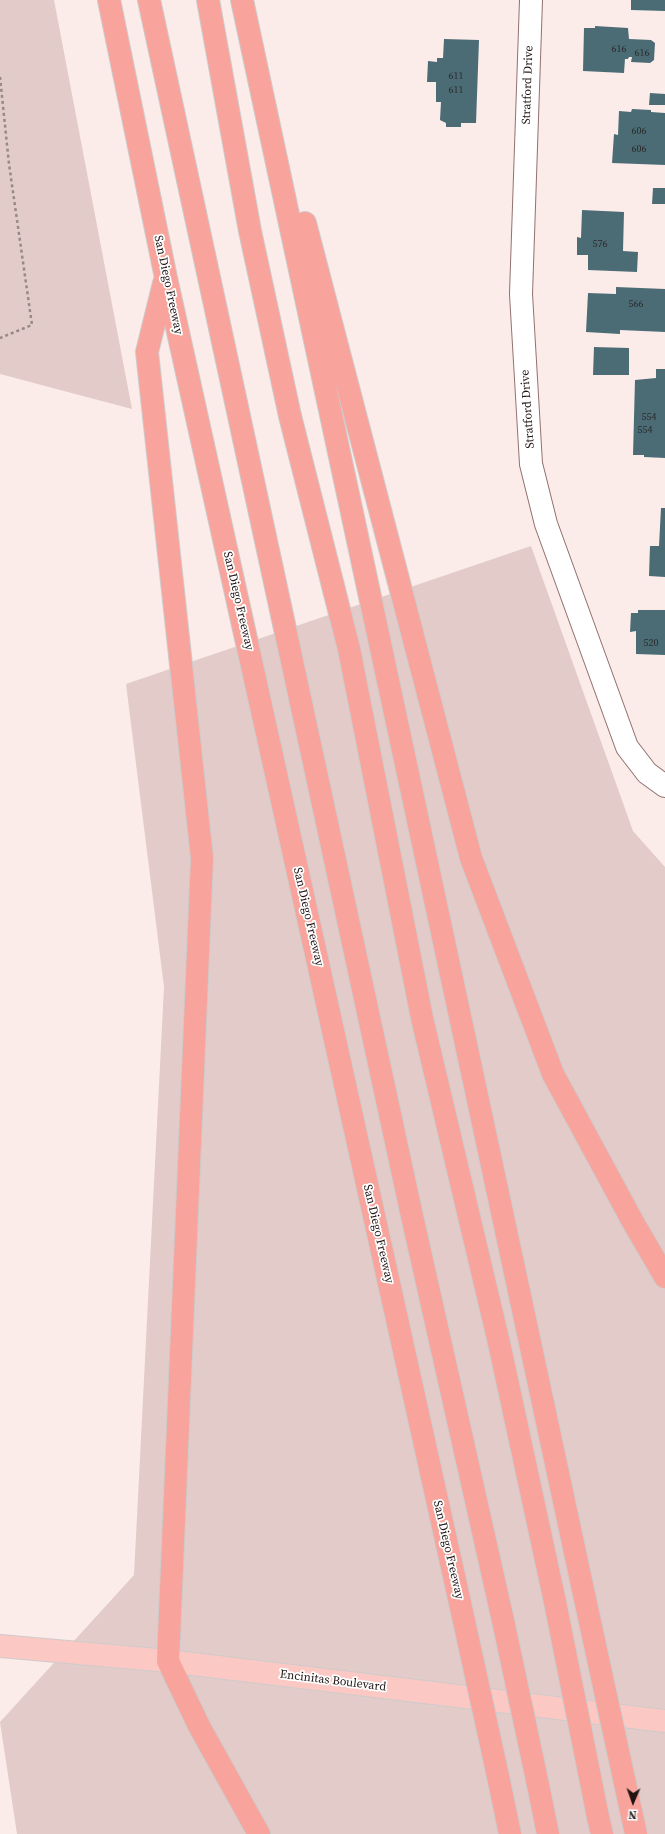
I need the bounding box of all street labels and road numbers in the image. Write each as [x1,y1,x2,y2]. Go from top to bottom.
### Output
street label: Stratford Drive [519,45,537,125]
street label: San Diego Freeway [150,234,186,336]
street label: Stratford Drive [518,369,538,449]
street label: San Diego Freeway [220,550,256,652]
street label: San Diego Freeway [290,866,326,968]
street label: San Diego Freeway [360,1183,396,1285]
street label: San Diego Freeway [430,1499,466,1601]
street label: Encinitas Boulevard [279,1667,387,1695]

